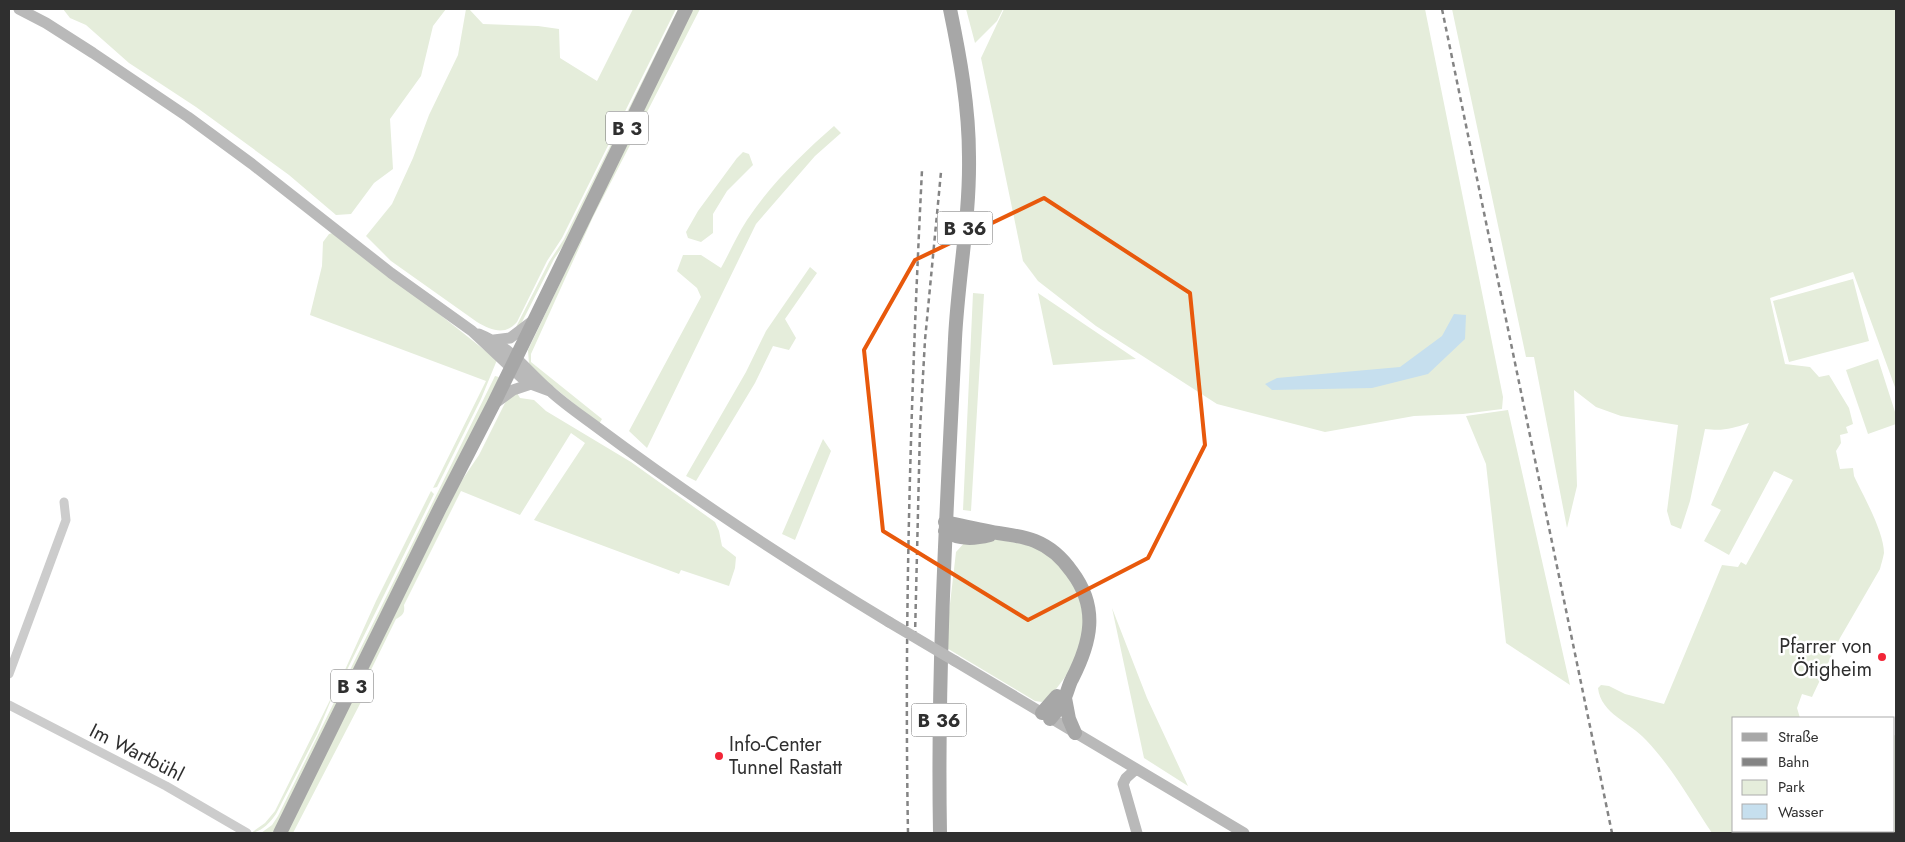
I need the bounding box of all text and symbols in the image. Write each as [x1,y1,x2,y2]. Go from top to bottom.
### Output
road number: B 3 [606,112,648,144]
road number: B 36 [938,212,992,244]
place label: Pfarrer von Ötigheim [1779,632,1872,684]
marker: Pfarrer von Ötigheim [1876,651,1888,663]
road number: B 3 [331,669,373,702]
road number: B 36 [912,704,966,736]
street label: Im Wartbühl [84,716,189,789]
legend [1732,717,1895,832]
text: Straße [1778,726,1819,748]
place label: Info-Center Tunnel Rastatt [729,730,842,782]
marker: Info-Center Tunnel Rastatt [713,750,725,762]
text: Bahn [1778,751,1809,773]
text: Park [1778,776,1805,798]
text: Wasser [1778,801,1824,823]

